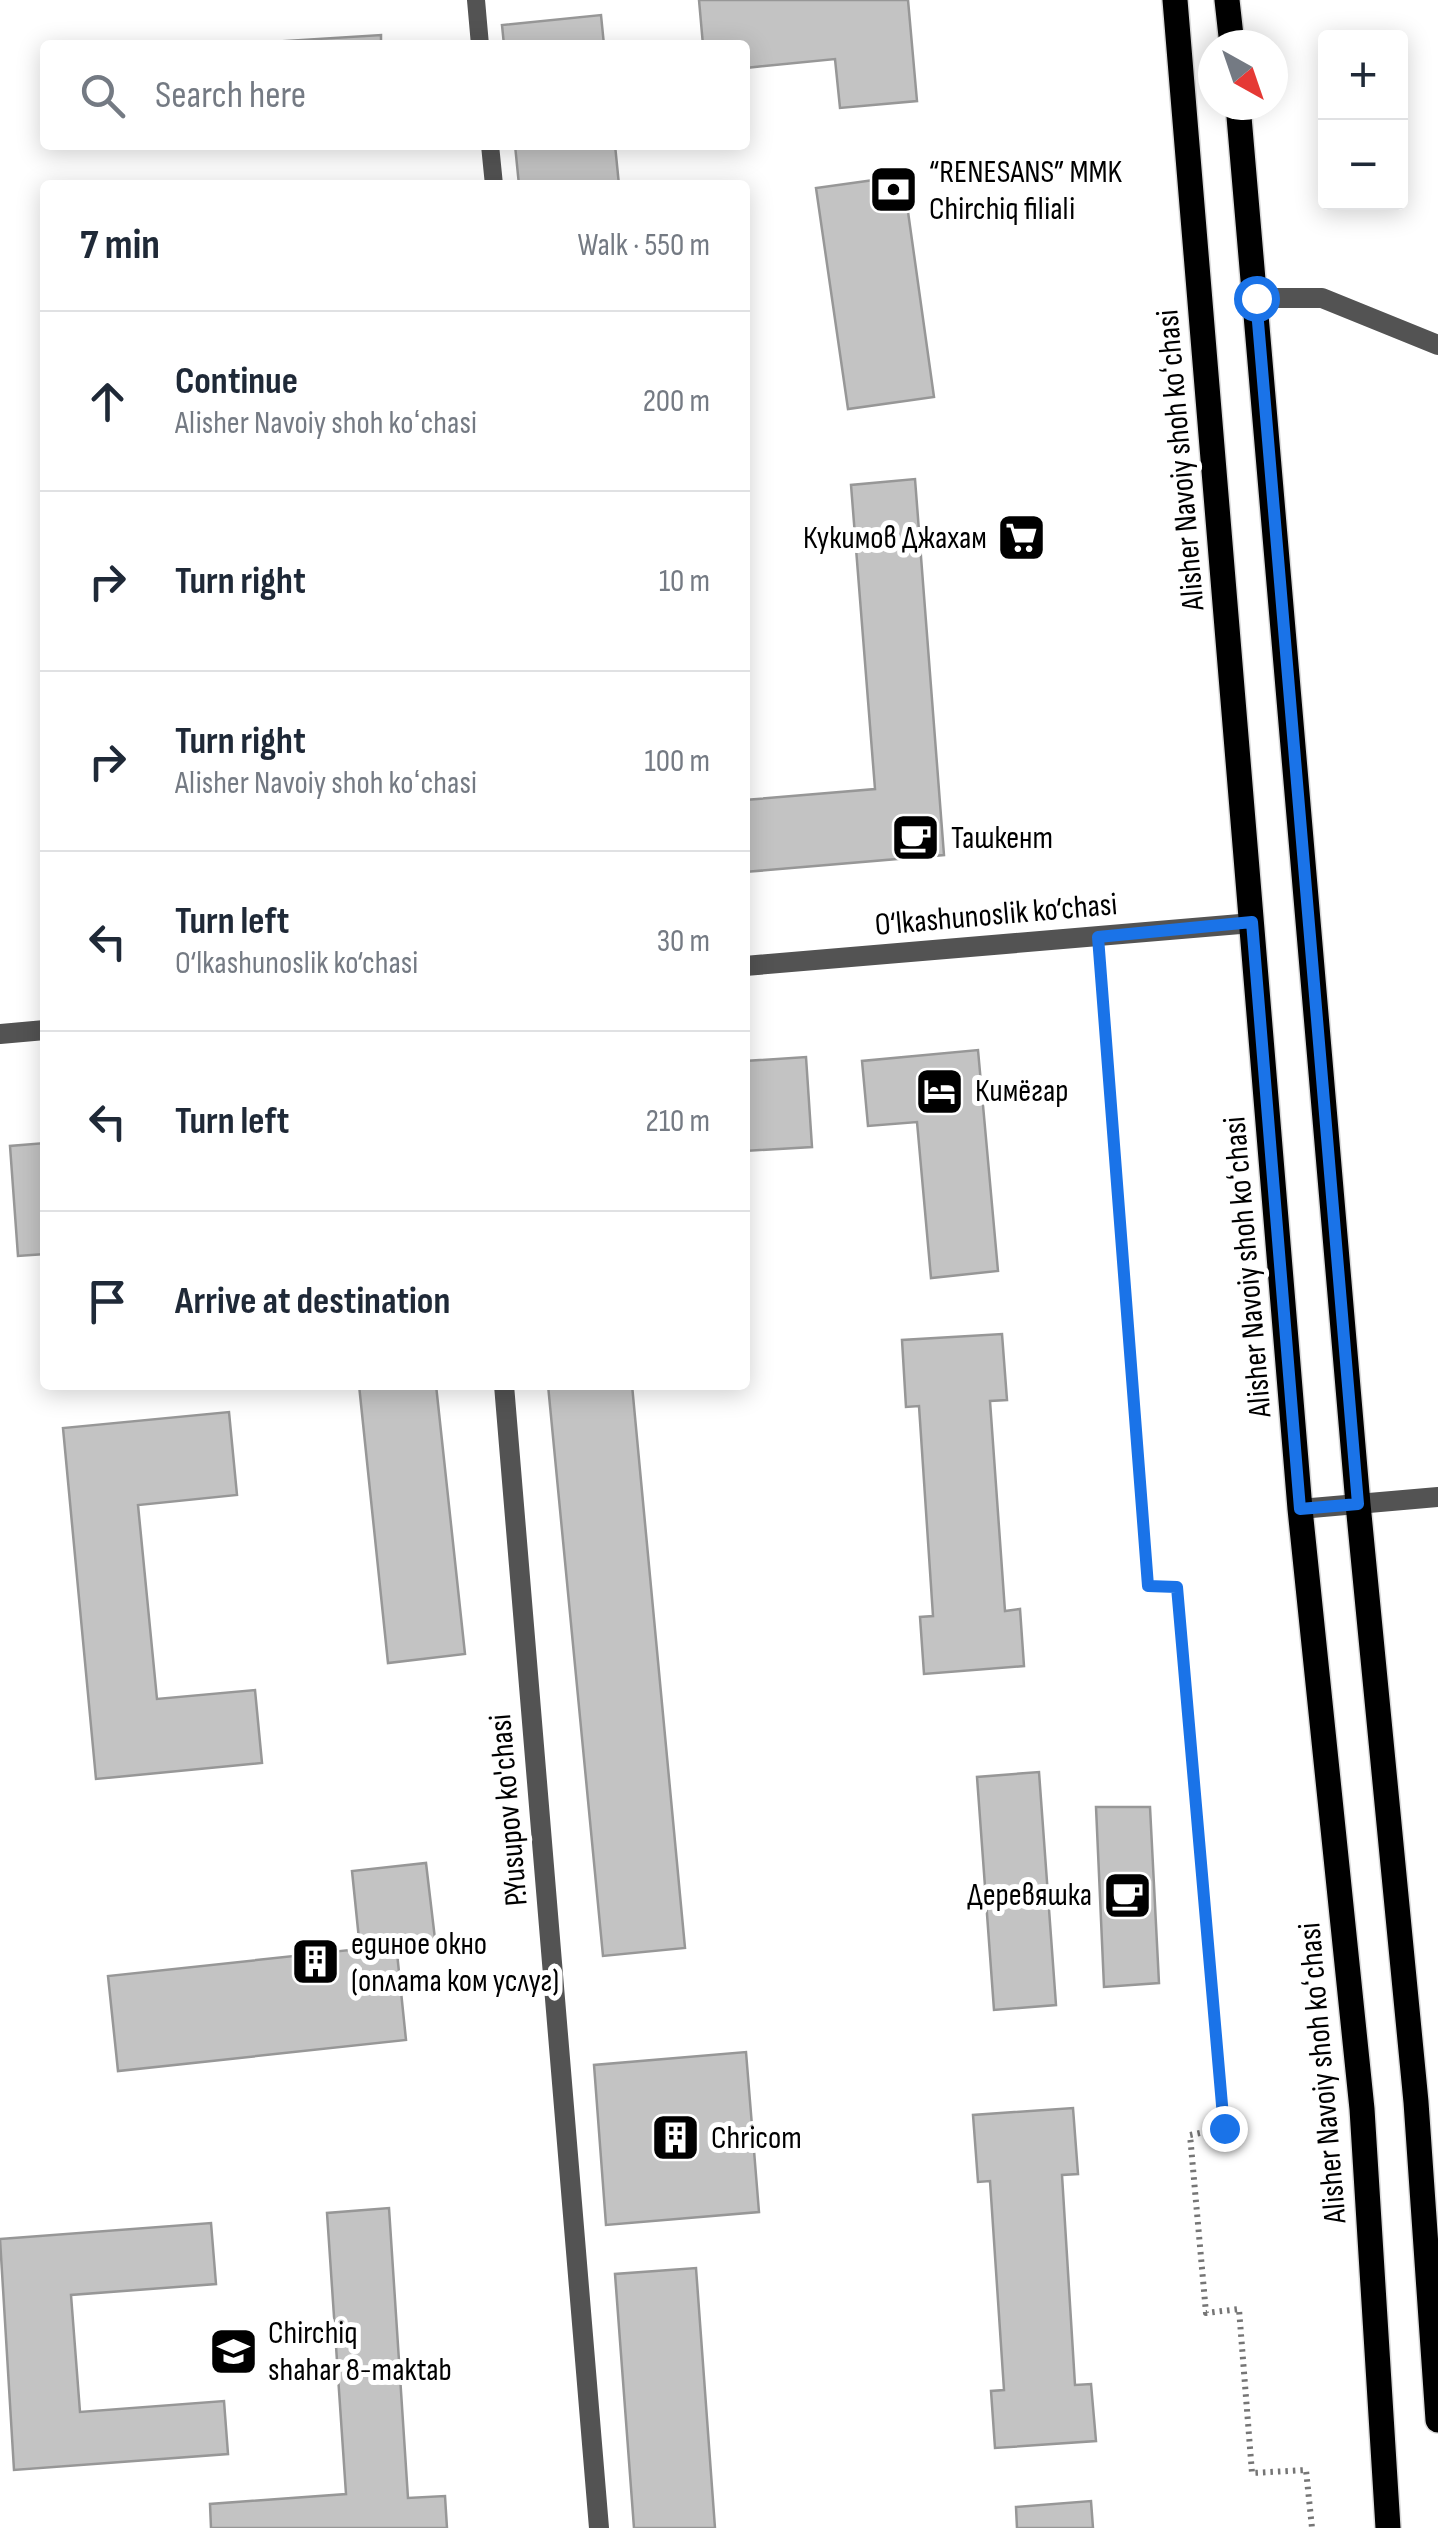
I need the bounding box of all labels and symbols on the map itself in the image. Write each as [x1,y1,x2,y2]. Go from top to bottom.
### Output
north arrow [1198,30,1288,120]
place label: “RENESANS” MMK Chirchiq filiali [929,153,1123,229]
bank icon: “RENESANS” MMK Chirchiq filiali [868,164,920,216]
route start [1234,276,1280,322]
street label: Alisher Navoiy shoh koʻchasi [1148,308,1214,613]
supermarket icon: Кукимов Джахам [996,512,1048,564]
place label: Кукимов Джахам [803,519,987,558]
cafe icon: Ташкент [890,812,942,864]
place label: Ташкент [951,819,1053,858]
street label: O‘lkashunoslik ko‘chasi [873,885,1119,945]
hotel icon: Кимёгар [914,1065,966,1117]
place label: Кимёгар [975,1072,1069,1111]
street label: Alisher Navoiy shoh koʻchasi [1215,1115,1281,1420]
street label: P.Yusupov ko'chasi [481,1712,537,1908]
cafe icon: Деревяшка [1101,1869,1153,1921]
place label: Деревяшка [967,1876,1092,1915]
street label: Alisher Navoiy shoh koʻchasi [1290,1921,1356,2226]
place label: единое окно (оплата ком услуг) [351,1925,559,2001]
building icon: единое окно (оплата ком услуг) [290,1936,342,1988]
route end [1202,2106,1248,2152]
building icon: Chricom [650,2112,702,2164]
place label: Chricom [711,2119,802,2158]
place label: Chirchiq shahar 8-maktab [268,2314,452,2390]
school or university icon: Chirchiq shahar 8-maktab [207,2325,259,2377]

